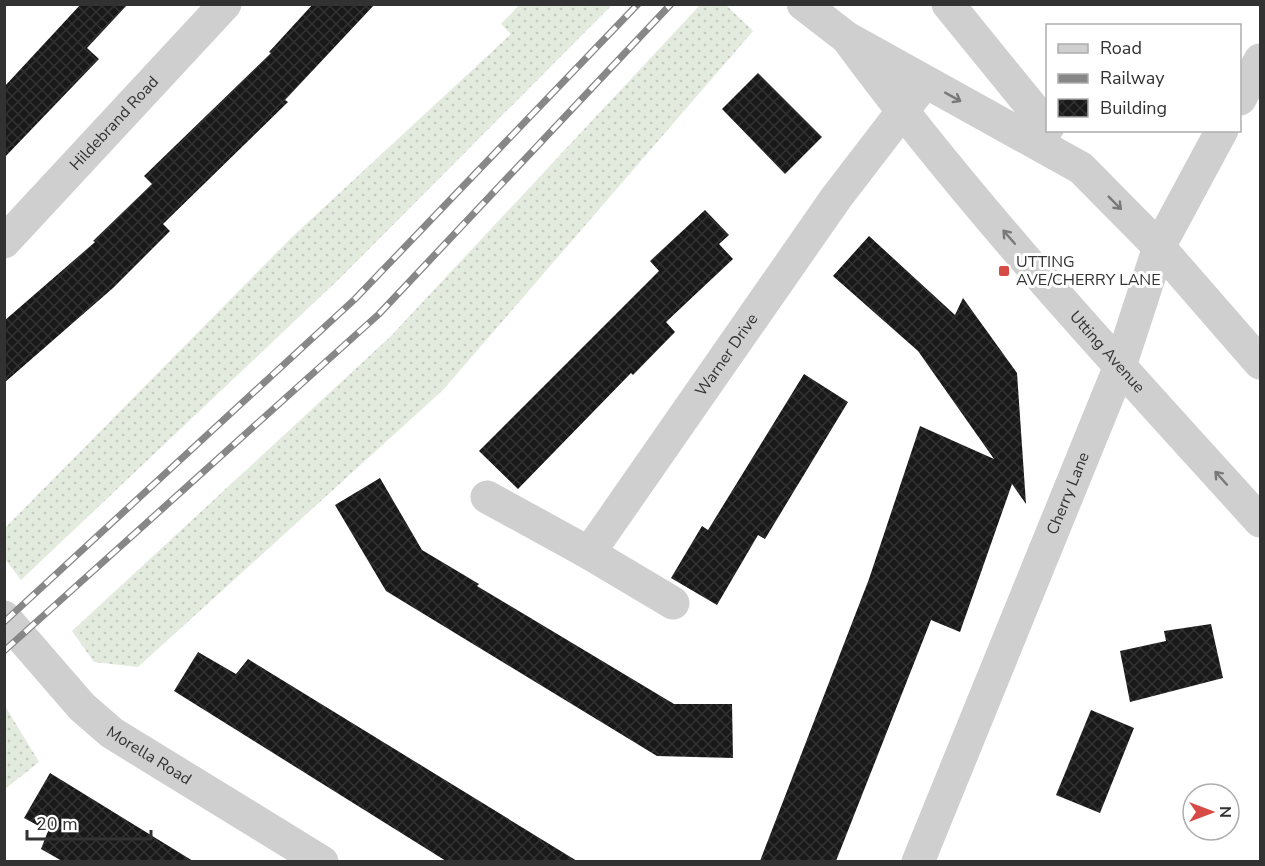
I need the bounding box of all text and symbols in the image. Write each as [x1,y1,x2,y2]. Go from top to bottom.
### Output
legend [1046,24,1241,132]
text: Road [1100,36,1142,60]
text: Railway [1100,66,1165,90]
street label: Hildebrand Road [65,71,164,175]
one-way arrow [944,91,961,103]
text: Building [1100,96,1167,120]
one-way arrow [1108,195,1123,210]
one-way arrow [1002,230,1016,245]
place label: UTTING AVE/CHERRY LANE [1016,251,1160,291]
marker: UTTING AVE/CHERRY LANE [997,264,1011,278]
street label: Utting Avenue [1065,306,1150,398]
street label: Warner Drive [690,309,763,401]
street label: Cherry Lane [1041,449,1095,538]
one-way arrow [1214,471,1228,486]
street label: Morella Road [102,721,196,790]
north arrow [1181,782,1241,842]
scale bar [27,803,152,841]
text: N [1214,806,1236,818]
text: 20 m [36,812,78,836]

